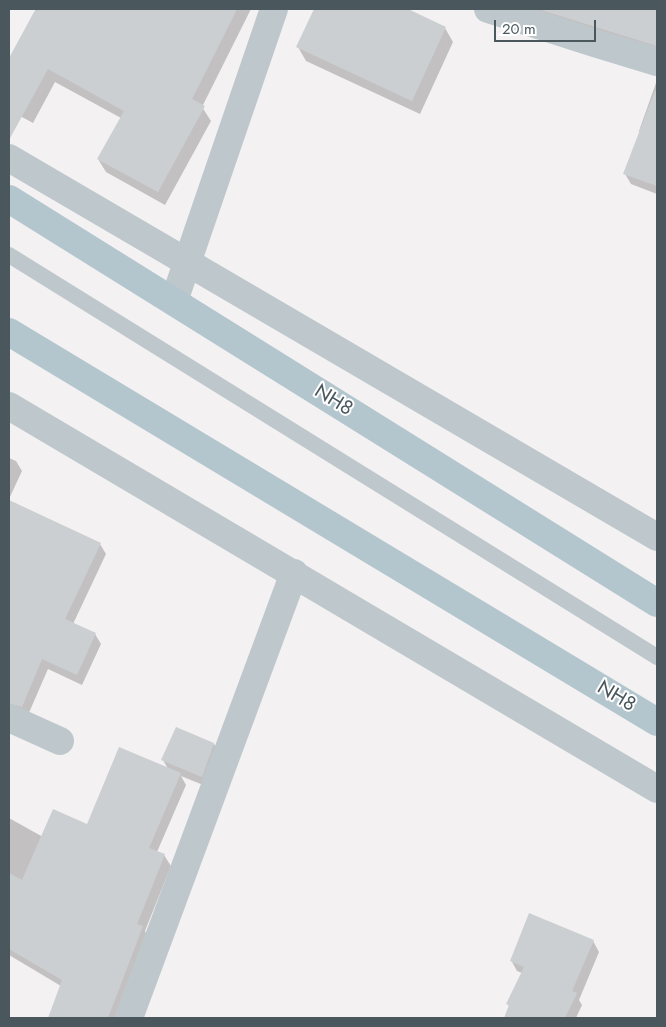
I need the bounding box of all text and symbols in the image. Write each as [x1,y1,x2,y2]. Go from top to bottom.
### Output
scale bar [496,10,598,42]
text: 20 m [502,18,536,40]
street label: NH8 [309,380,357,422]
street label: NH8 [592,676,640,718]

